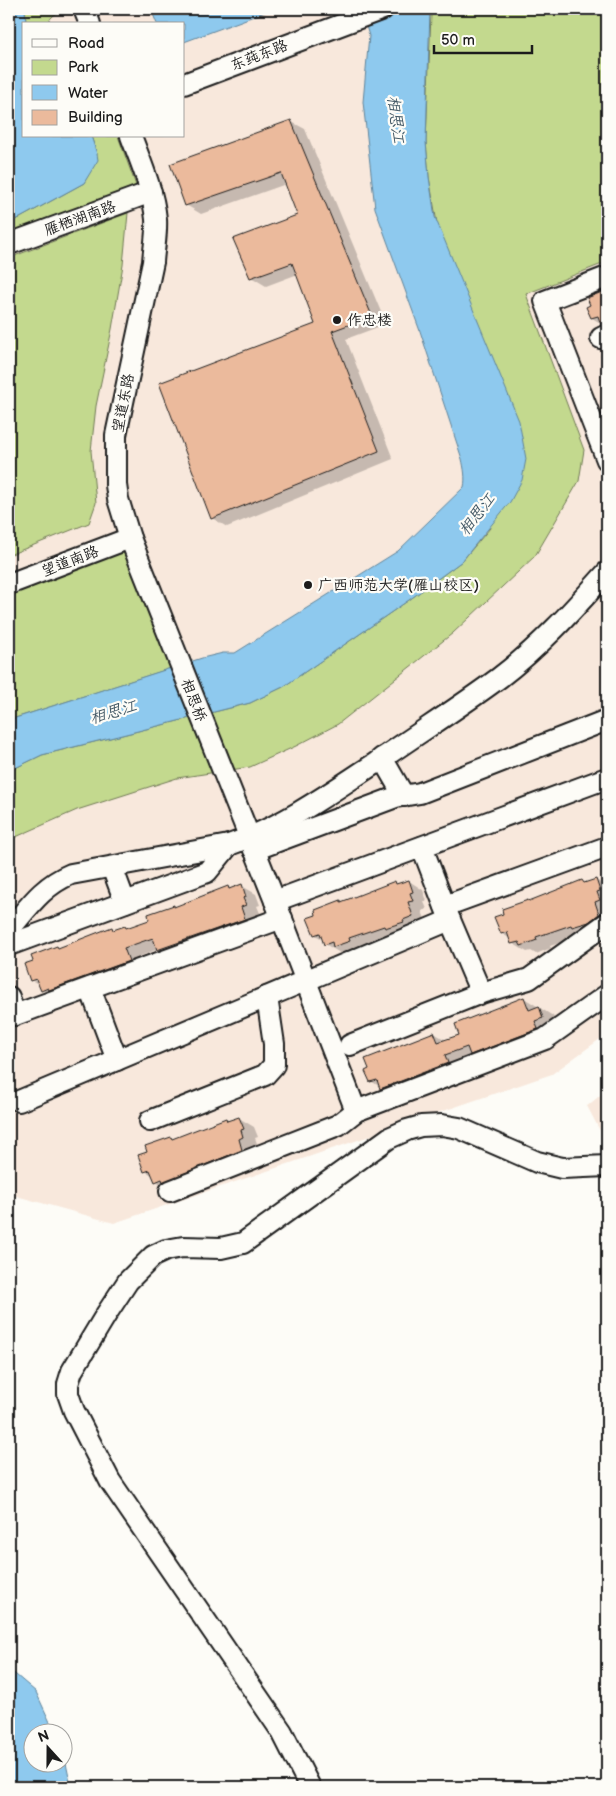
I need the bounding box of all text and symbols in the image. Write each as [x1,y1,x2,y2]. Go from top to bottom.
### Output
legend [22,22,185,138]
scale bar [434,22,531,54]
text: 50 m [441,31,475,50]
text: Road [68,34,104,53]
street label: 东莼东路 [228,36,291,75]
text: Park [68,58,99,77]
text: Water [68,84,108,103]
water label: 相思江 [383,94,408,145]
text: Building [68,108,123,127]
street label: 雁栖湖南路 [42,197,119,240]
place label: 作忠楼 [347,311,392,330]
marker: 作忠楼 [331,314,343,326]
street label: 望道东路 [108,372,139,434]
water label: 相思江 [455,489,500,540]
street label: 望道南路 [39,542,102,581]
place label: 广西师范大学(雁山校区) [318,576,479,595]
marker: 广西师范大学(雁山校区) [302,579,314,591]
street label: 相思桥 [177,676,210,725]
water label: 相思江 [88,696,140,728]
north arrow [22,1724,72,1774]
text: N [36,1727,51,1746]

